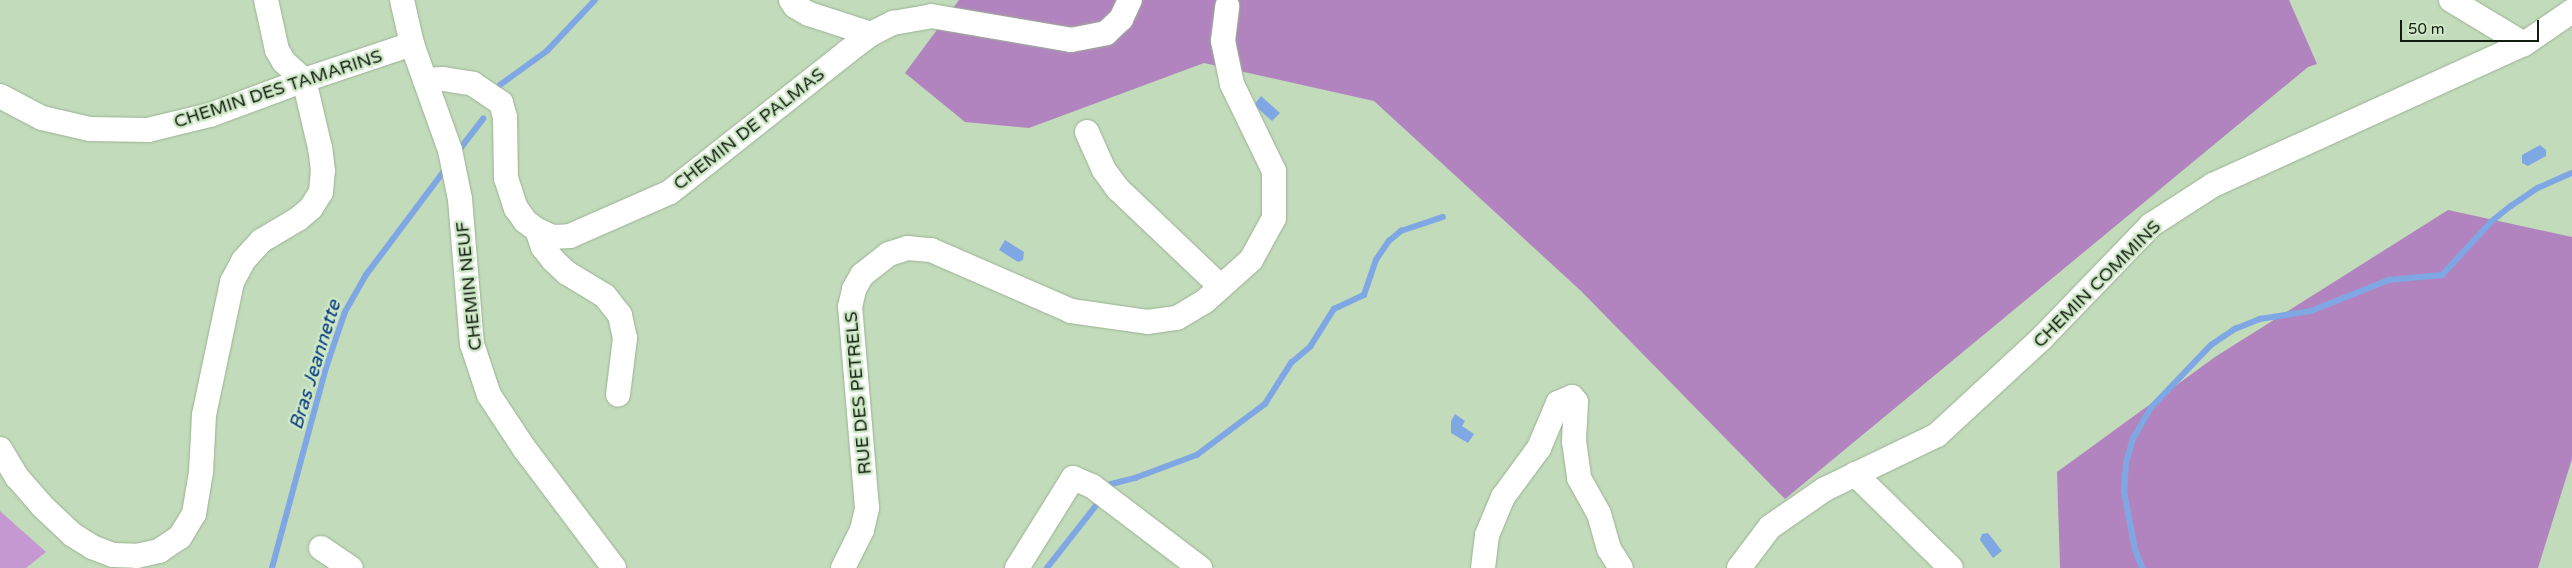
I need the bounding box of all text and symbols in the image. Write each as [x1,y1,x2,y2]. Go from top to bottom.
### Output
scale bar [2402,10,2541,42]
text: 50 m [2408,20,2445,38]
street label: CHEMIN DES TAMARINS [171,45,385,133]
street label: CHEMIN DE PALMAS [669,63,829,195]
street label: CHEMIN COMMINS [2029,216,2165,352]
street label: CHEMIN NEUF [451,220,487,352]
water label: Bras Jeannette [285,297,347,433]
street label: RUE DES PETRELS [840,311,876,475]

